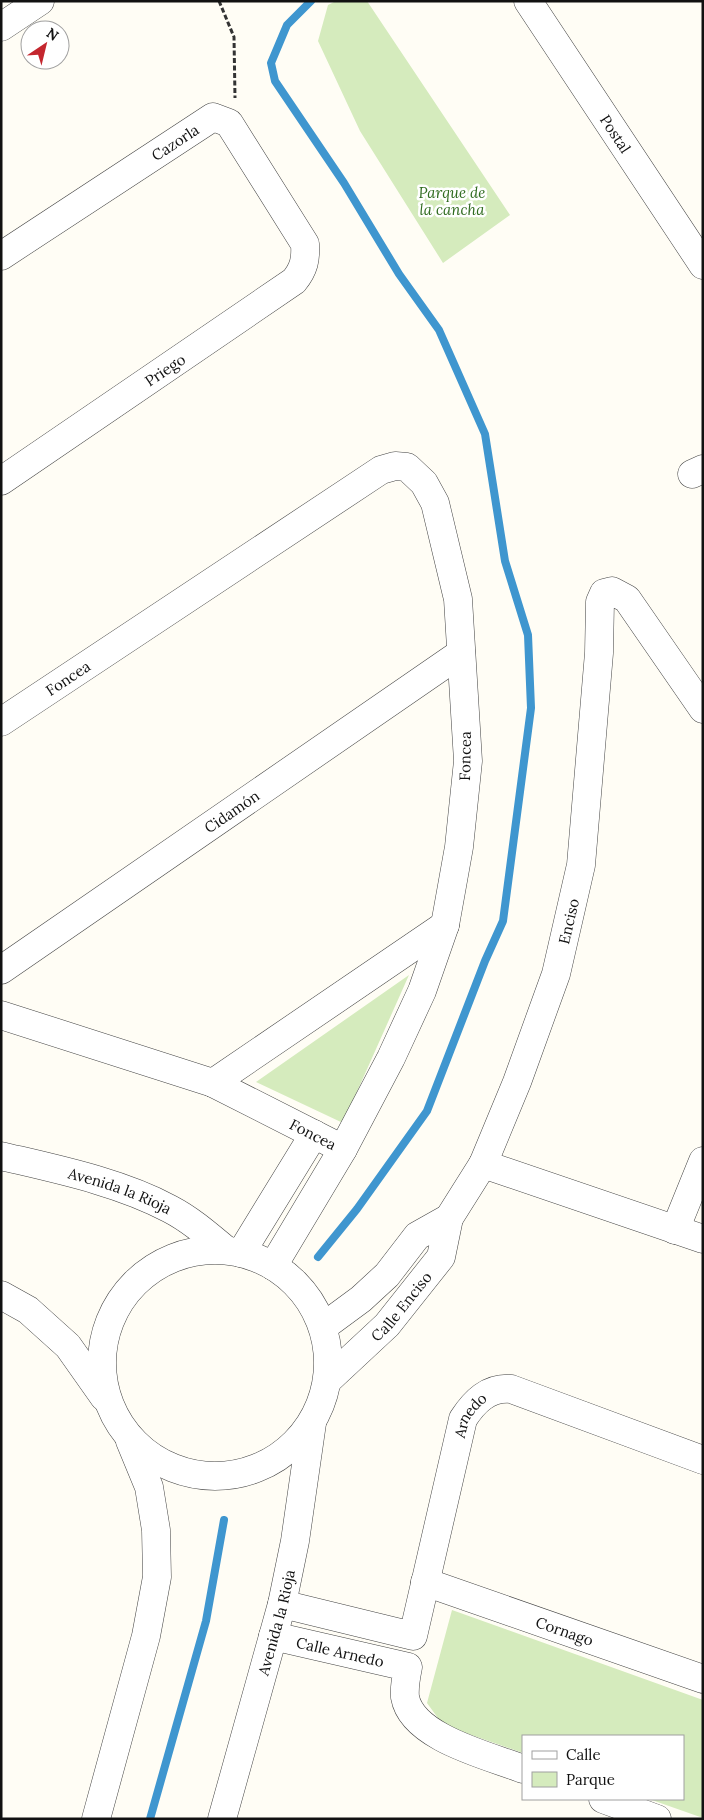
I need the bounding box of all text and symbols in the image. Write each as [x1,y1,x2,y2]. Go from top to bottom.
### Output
north arrow [20,20,70,70]
text: N [43,24,62,45]
street label: Postal [596,111,635,156]
street label: Cazorla [148,119,202,164]
park label: Parque de la cancha [419,183,485,219]
street label: Priego [141,349,189,390]
street label: Foncea [42,656,94,699]
street label: Foncea [455,731,475,781]
street label: Cidamón [200,785,263,837]
street label: Enciso [554,896,583,946]
street label: Foncea [287,1114,340,1154]
street label: Avenida la Rioja [65,1163,175,1218]
street label: Calle Enciso [367,1267,435,1345]
street label: Arnedo [449,1388,490,1441]
street label: Avenida la Rioja [253,1567,298,1678]
street label: Cornago [533,1612,596,1650]
street label: Calle Arnedo [295,1632,386,1671]
legend [522,1735,684,1800]
text: Calle [566,1745,601,1764]
text: Parque [566,1770,615,1789]

